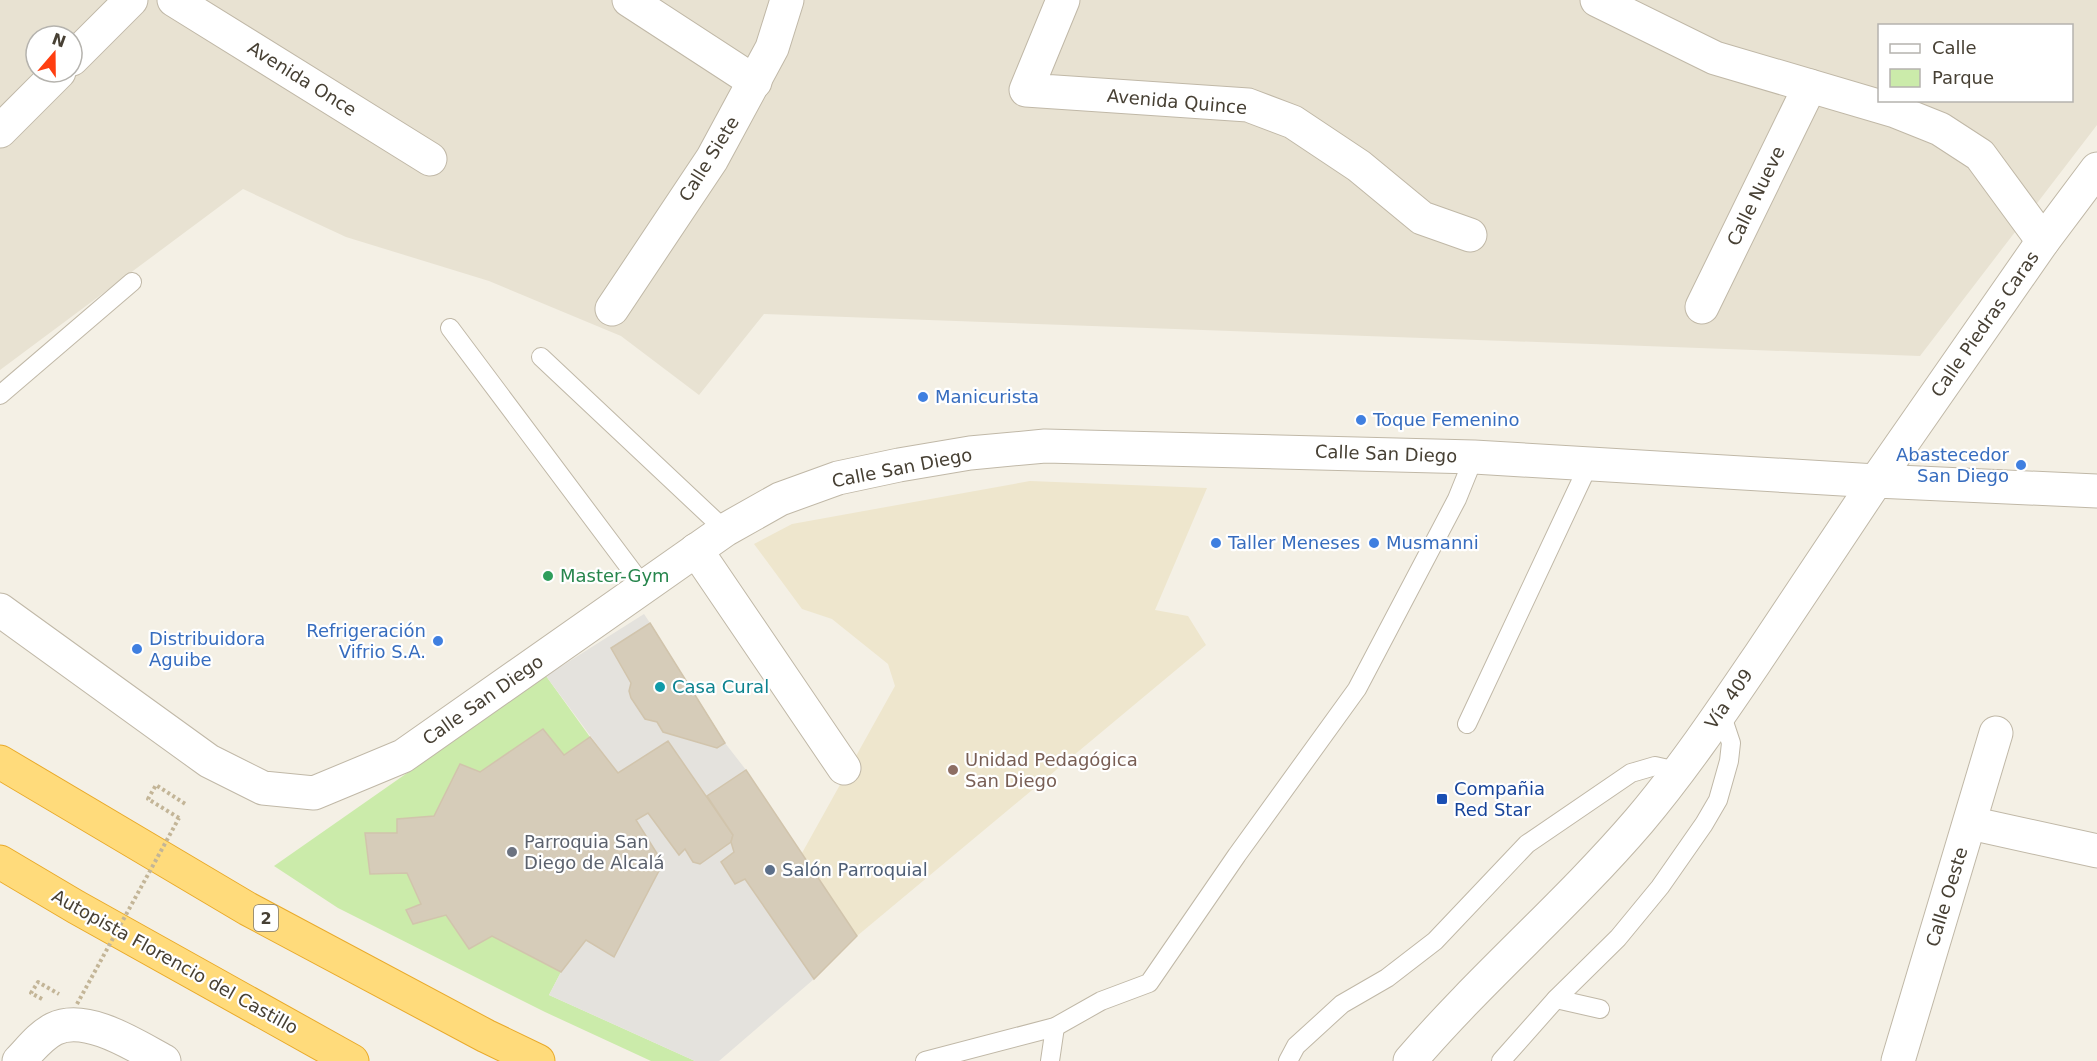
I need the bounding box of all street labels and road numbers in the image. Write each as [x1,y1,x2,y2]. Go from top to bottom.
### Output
street label: Avenida Once [244,37,360,120]
street label: Avenida Quince [1106,85,1248,118]
street label: Calle Siete [674,112,743,205]
street label: Calle Nueve [1722,143,1789,249]
street label: Calle Piedras Caras [1926,247,2043,401]
street label: Calle San Diego [1315,441,1458,466]
street label: Calle San Diego [830,444,974,491]
street label: Calle San Diego [418,650,547,749]
street label: Vía 409 [1700,665,1757,733]
street label: Calle Oeste [1921,844,1972,949]
street label: Autopista Florencio del Castillo [49,885,302,1038]
road number: 2 [254,905,278,931]

